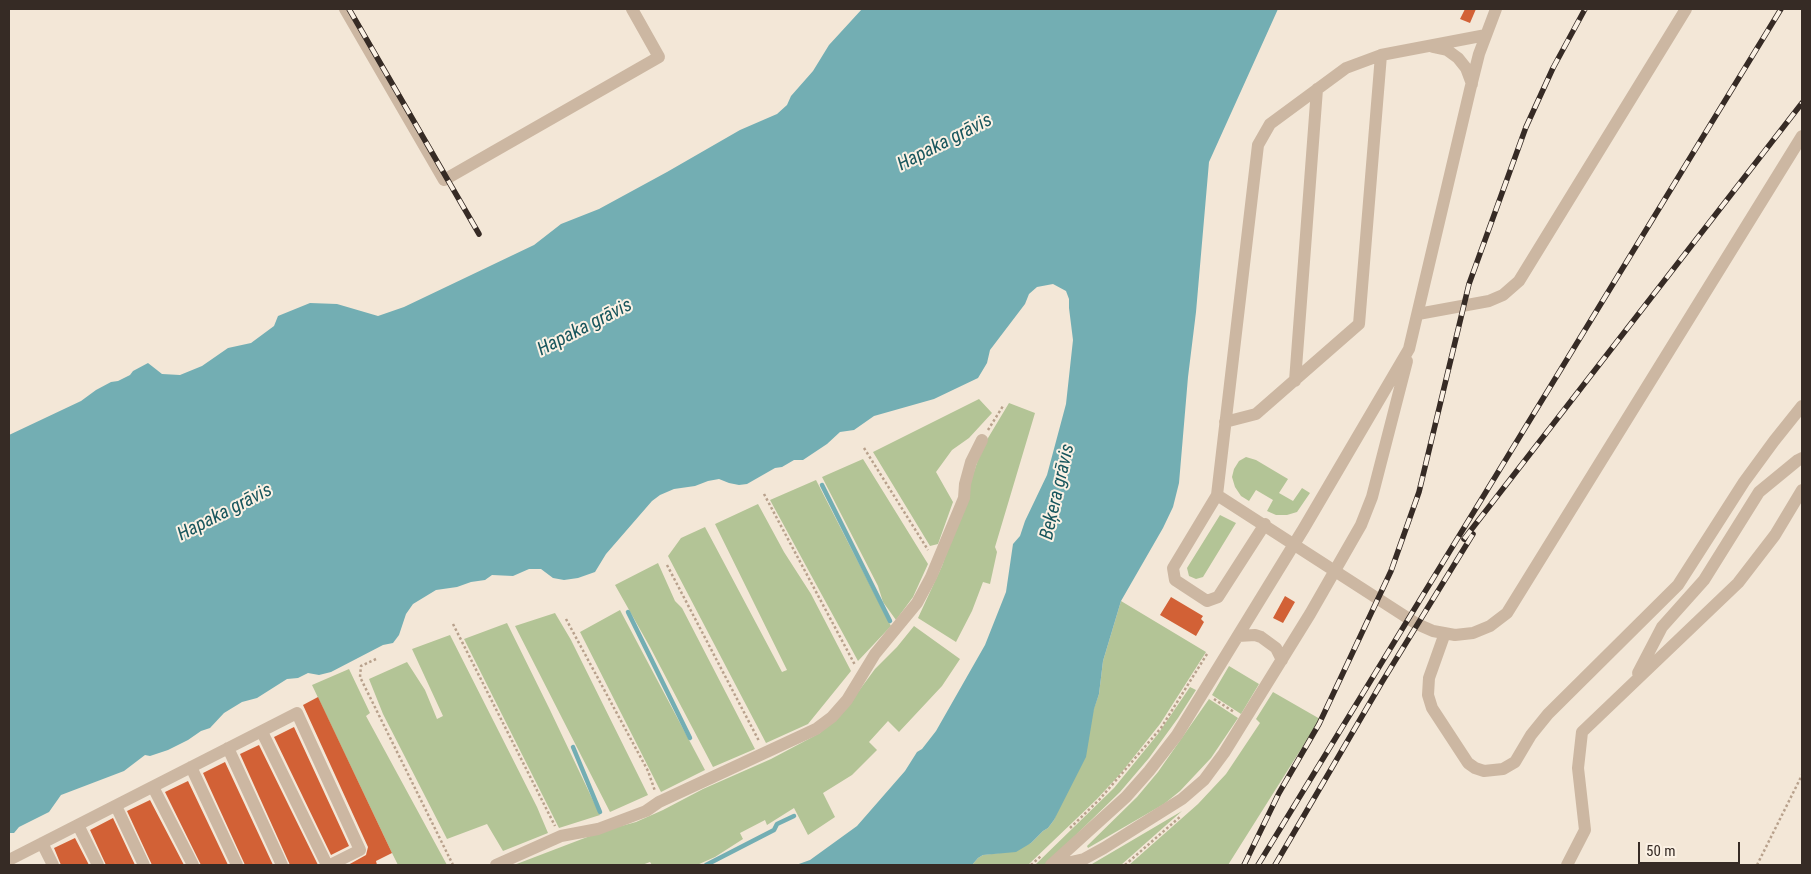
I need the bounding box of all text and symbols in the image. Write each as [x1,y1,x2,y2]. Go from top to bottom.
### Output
water label: Hapaka grāvis [894,109,996,177]
water label: Hapaka grāvis [534,294,636,362]
water label: Beķera grāvis [1036,442,1080,542]
water label: Hapaka grāvis [174,479,276,547]
scale bar [1641,832,1744,864]
text: 50 m [1646,842,1676,860]

